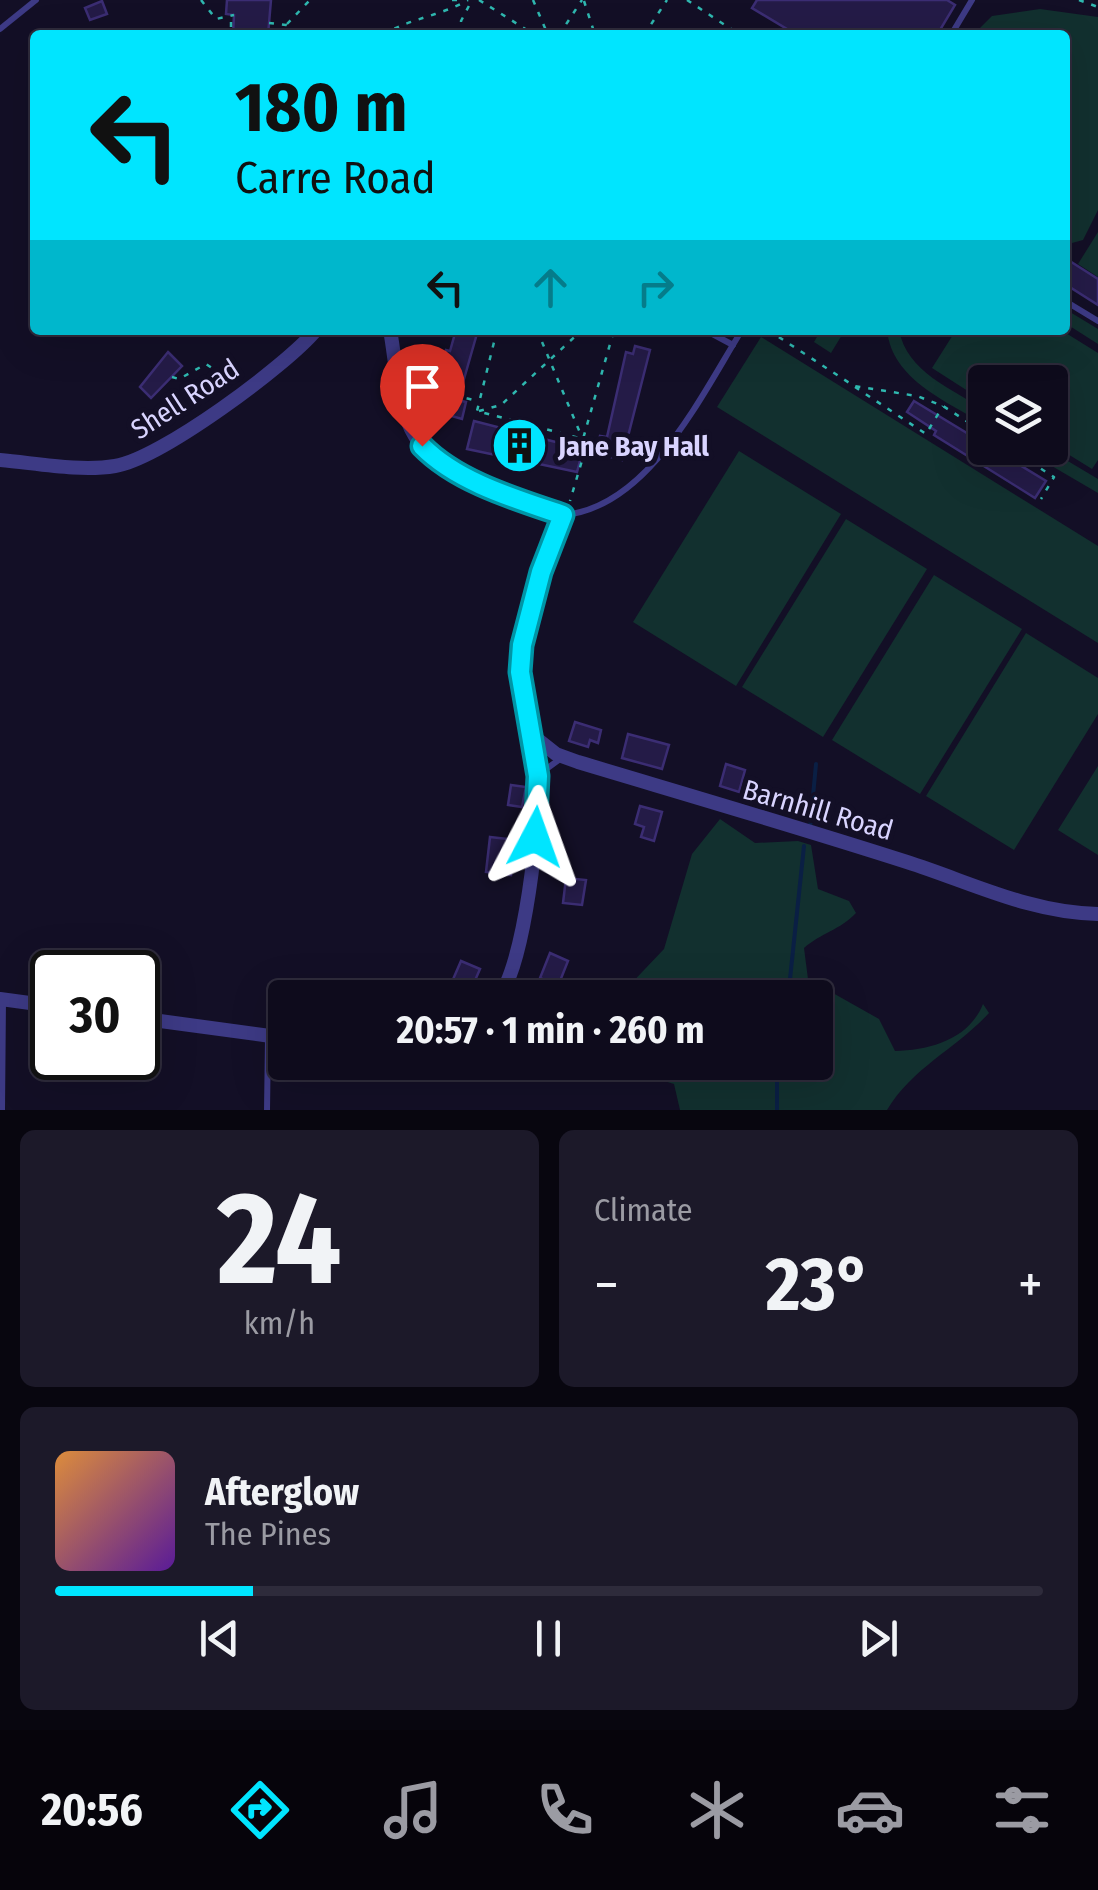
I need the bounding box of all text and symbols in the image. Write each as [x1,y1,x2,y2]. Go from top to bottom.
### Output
text: 180 m [235,66,408,150]
icon: left [70,70,200,200]
text: Carre Road [235,151,436,205]
icon: left [418,260,473,315]
icon: ahead [523,260,578,315]
icon: right [628,260,683,315]
pin [380,344,465,447]
street label: Shell Road [125,352,245,446]
icon: arrive [395,359,450,414]
map controls [968,365,1068,465]
button: layers [968,365,1068,465]
building icon: Jane Bay Hall [489,416,549,476]
place label: Jane Bay Hall [557,430,709,463]
street label: Barnhill Road [739,773,897,847]
position arrow [483,785,587,889]
speed limit sign: 30 [30,950,160,1080]
text: 20:57 · 1 min · 260 m [396,1007,705,1053]
text: 24 [217,1161,342,1317]
text: Climate [594,1191,693,1229]
text: 23° [766,1240,871,1330]
text: − [594,1252,619,1318]
text: + [1018,1252,1043,1318]
text: km/h [244,1304,315,1342]
text: Afterglow [205,1469,359,1515]
text: The Pines [205,1515,331,1553]
icon: previous [192,1611,247,1666]
icon: pause [521,1611,576,1666]
icon: next [851,1611,906,1666]
icon: directions [225,1775,295,1845]
icon: music [378,1775,448,1845]
icon: phone [530,1775,600,1845]
icon: climate [682,1775,752,1845]
icon: car [835,1775,905,1845]
icon: filters [987,1775,1057,1845]
text: 20:56 [41,1783,143,1837]

